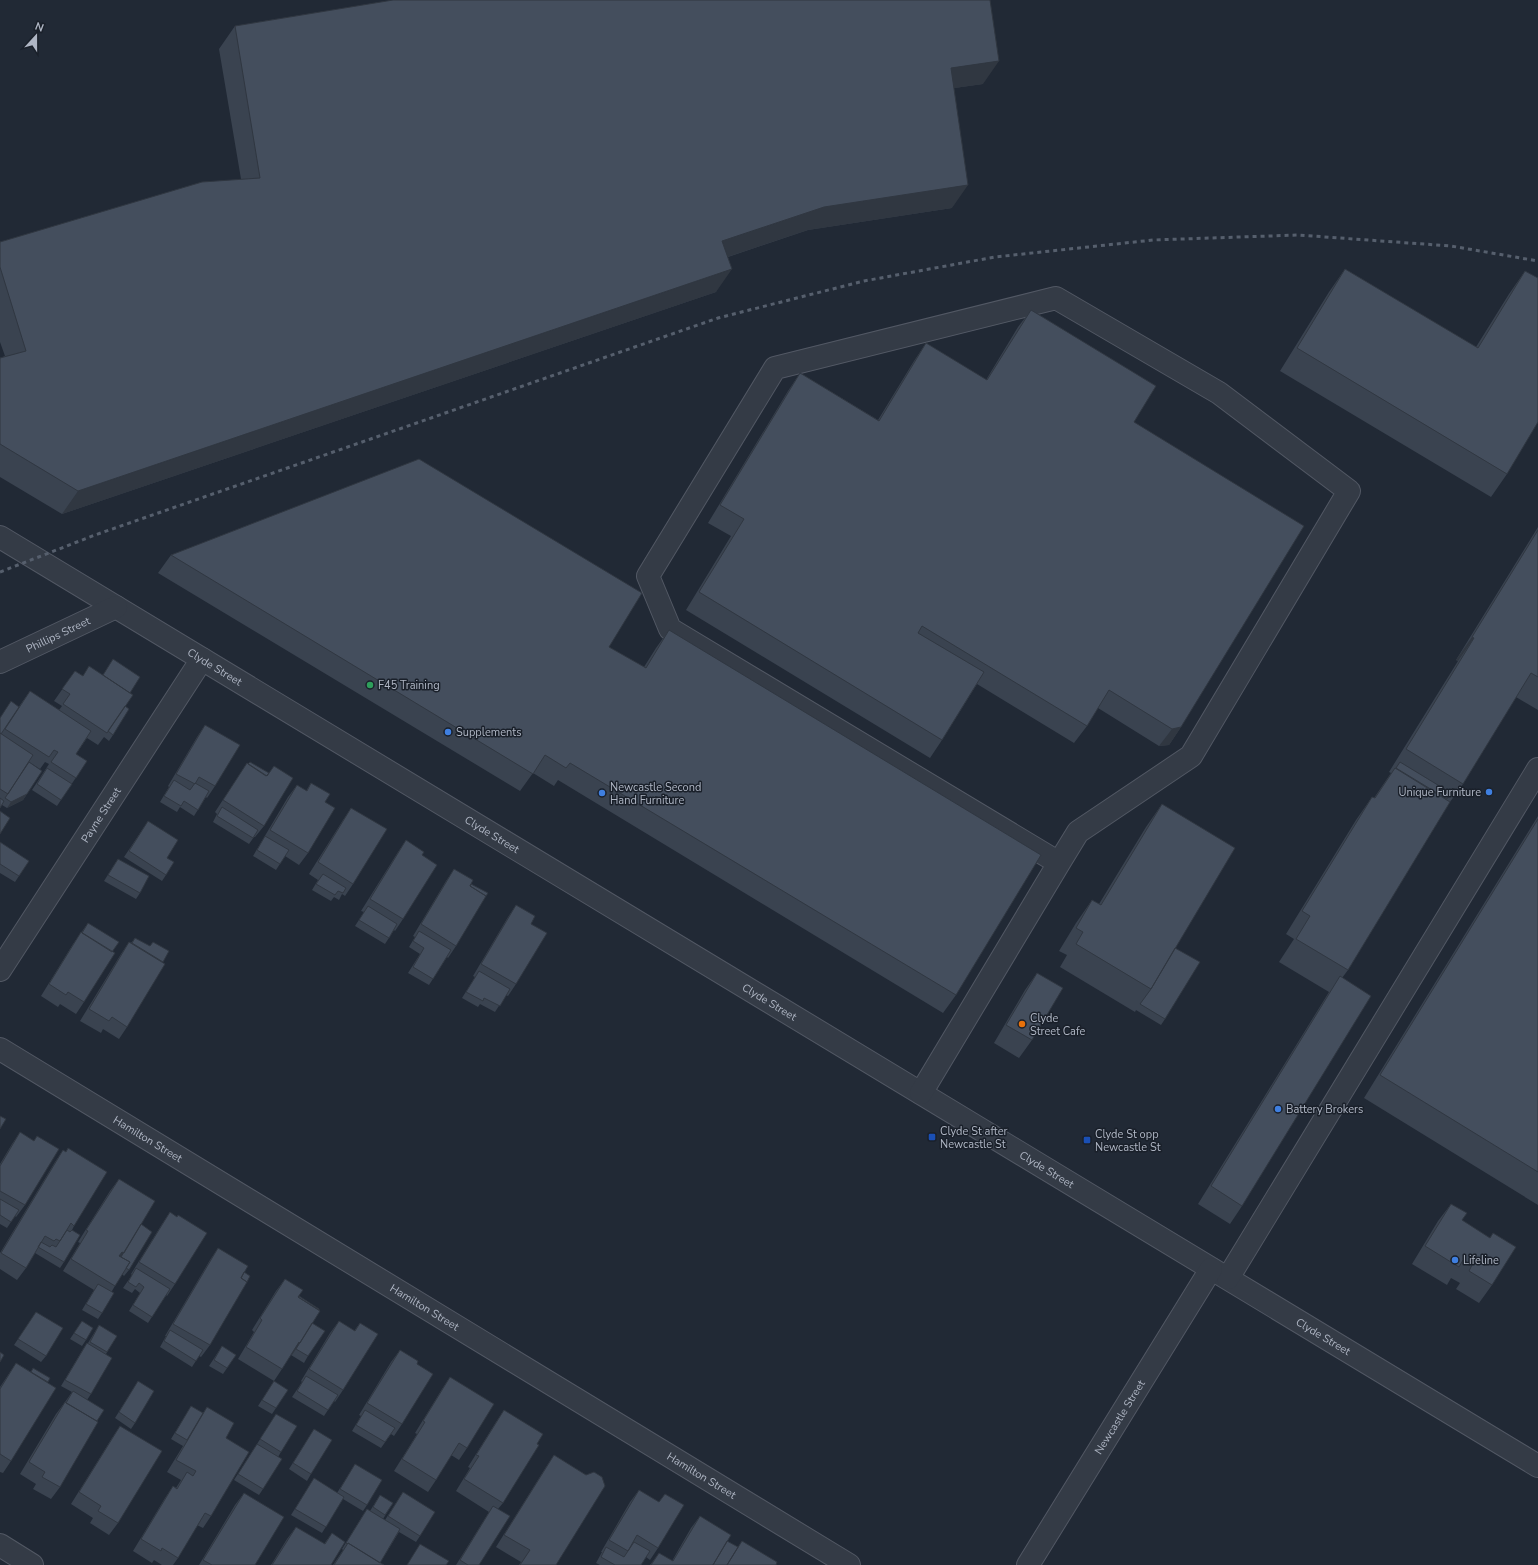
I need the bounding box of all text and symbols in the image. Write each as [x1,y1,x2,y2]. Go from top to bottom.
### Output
north arrow [16,16,56,56]
text: N [33,19,46,36]
street label: Phillips Street [23,613,93,656]
street label: Clyde Street [185,645,245,689]
place label: F45 Training [378,678,440,693]
marker: F45 Training [365,680,375,690]
place label: Supplements [456,725,521,740]
marker: Supplements [443,727,453,737]
place label: Newcastle Second Hand Furniture [610,780,701,808]
street label: Payne Street [77,784,124,845]
place label: Unique Furniture [1398,785,1481,800]
marker: Unique Furniture [1484,787,1494,797]
marker: Newcastle Second Hand Furniture [597,788,607,798]
street label: Clyde Street [462,812,522,857]
street label: Clyde Street [739,980,800,1024]
place label: Clyde Street Cafe [1030,1011,1085,1039]
marker: Clyde Street Cafe [1017,1019,1027,1029]
place label: Battery Brokers [1286,1102,1363,1117]
marker: Battery Brokers [1273,1104,1283,1114]
street label: Hamilton Street [110,1112,185,1166]
place label: Clyde St after Newcastle St [940,1124,1007,1152]
place label: Clyde St opp Newcastle St [1095,1127,1161,1155]
marker: Clyde St after Newcastle St [927,1132,937,1142]
marker: Clyde St opp Newcastle St [1082,1135,1092,1145]
street label: Clyde Street [1017,1147,1077,1192]
place label: Lifeline [1463,1253,1499,1268]
marker: Lifeline [1450,1255,1460,1265]
street label: Hamilton Street [387,1280,462,1334]
street label: Clyde Street [1293,1314,1354,1359]
street label: Newcastle Street [1091,1377,1148,1457]
street label: Hamilton Street [664,1449,739,1502]

